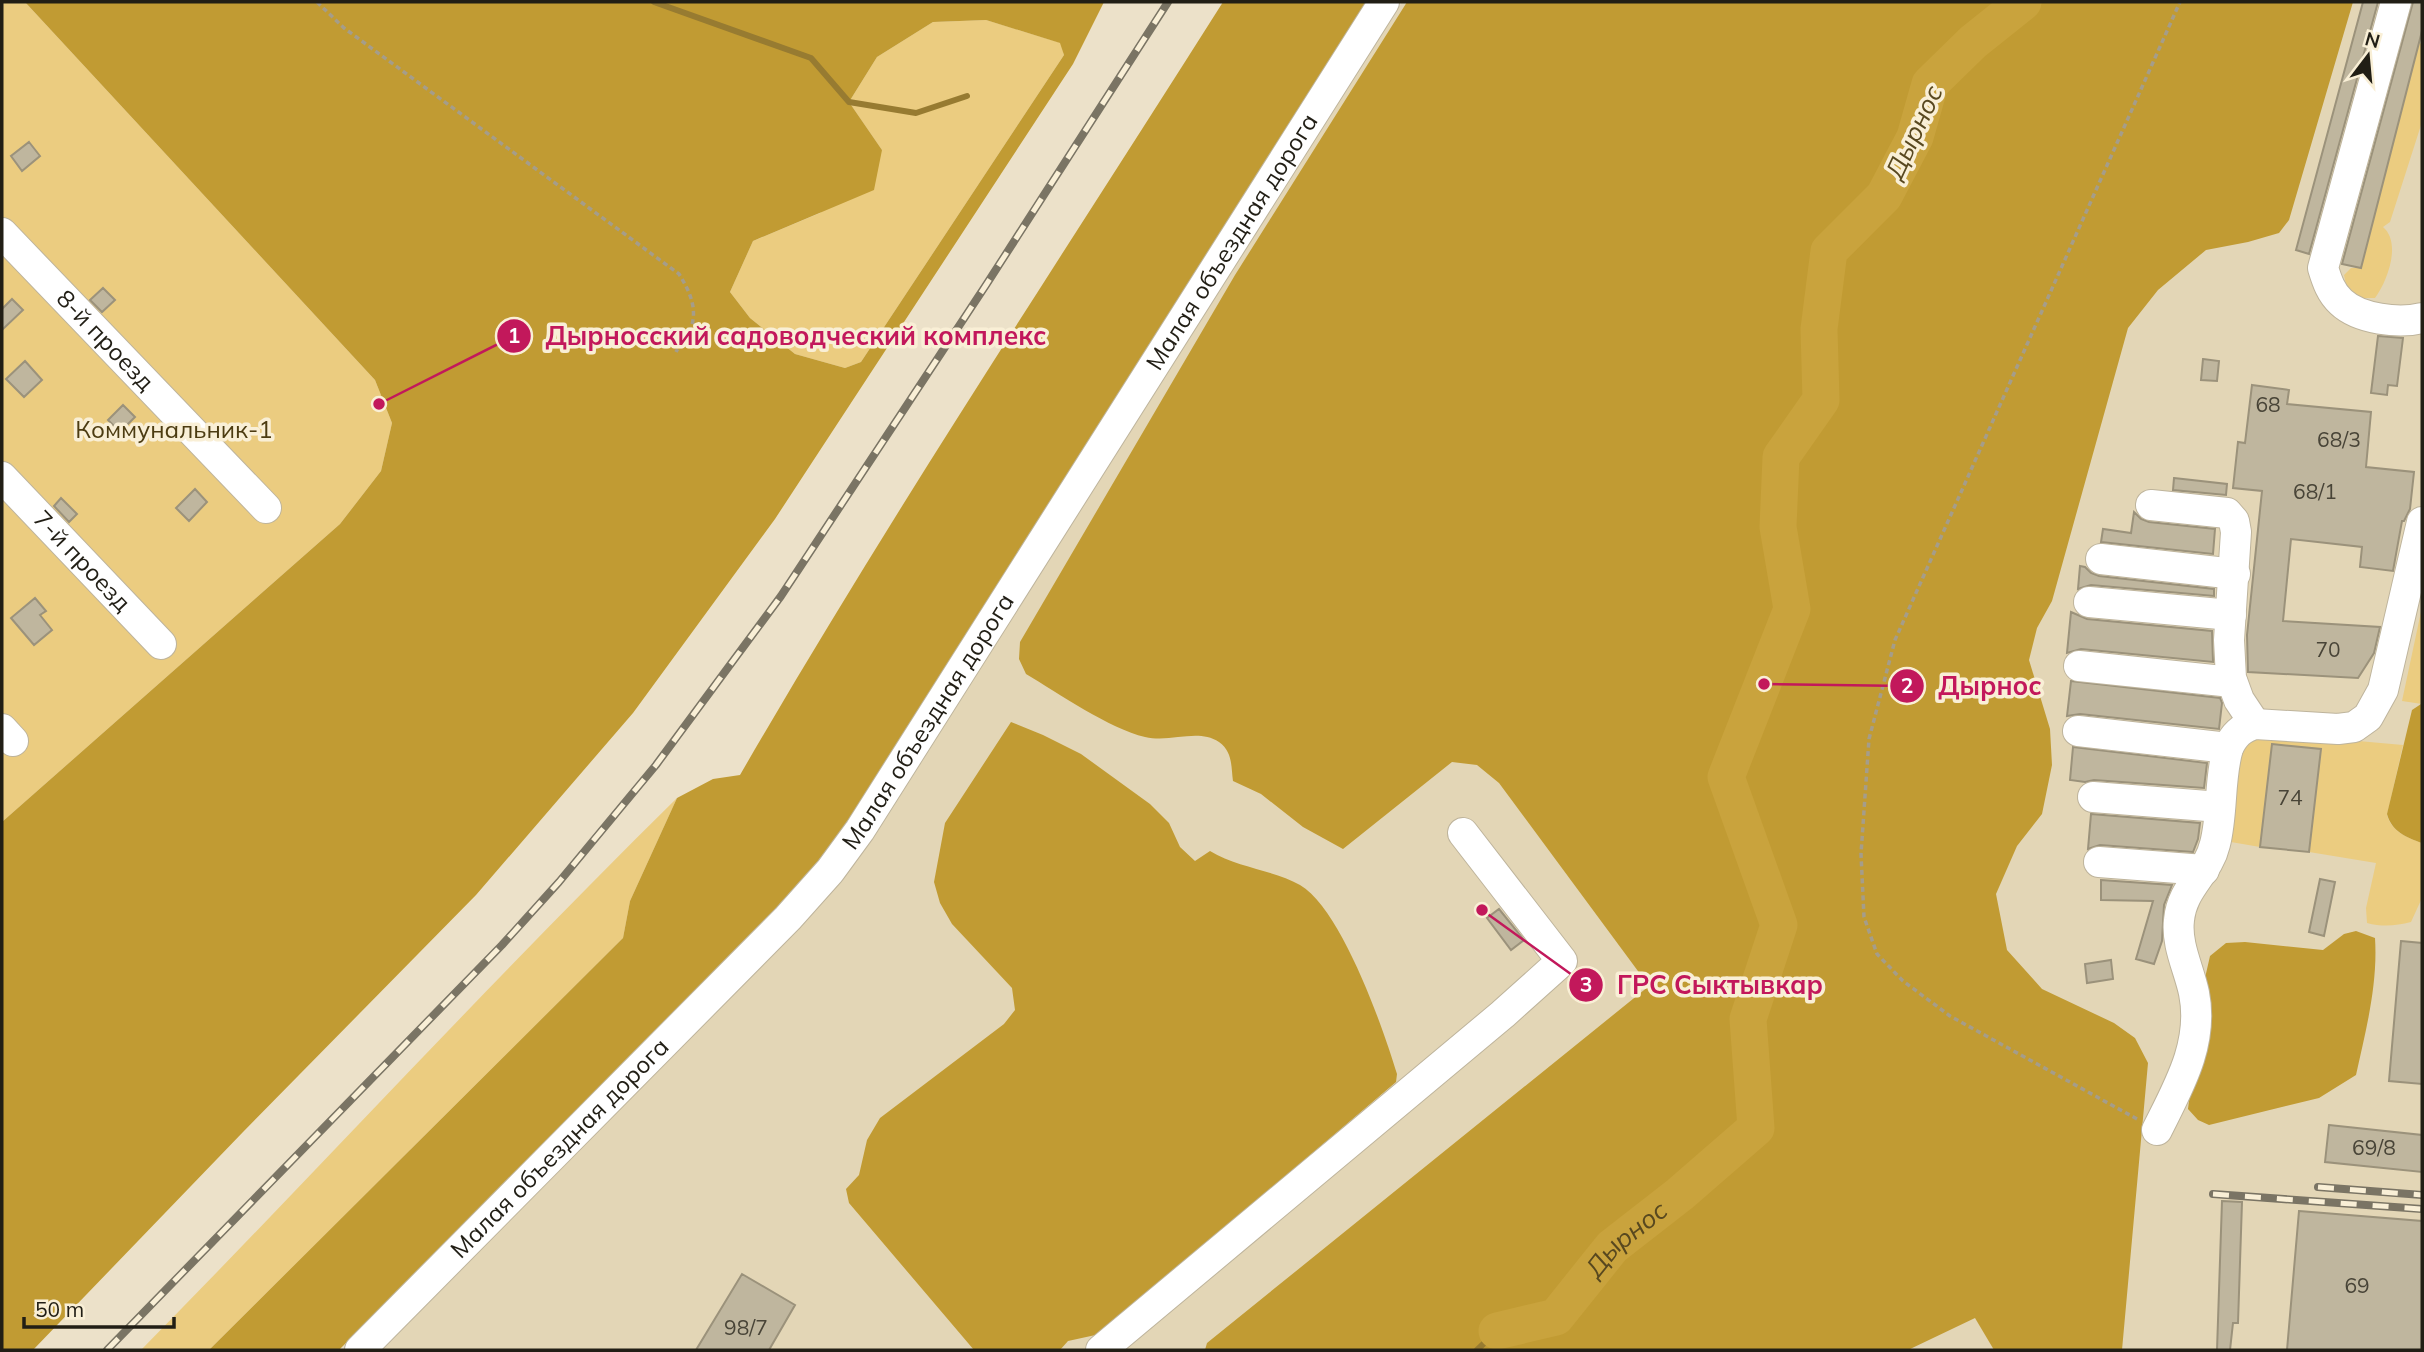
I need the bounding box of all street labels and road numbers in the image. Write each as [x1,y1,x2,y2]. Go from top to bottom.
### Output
street label: Малая объездная дорога [1139,107,1324,375]
street label: 8-й проезд [51,283,161,397]
street label: 7-й проезд [28,503,138,617]
street label: Малая объездная дорога [835,587,1020,855]
street label: Малая объездная дорога [444,1031,675,1264]

